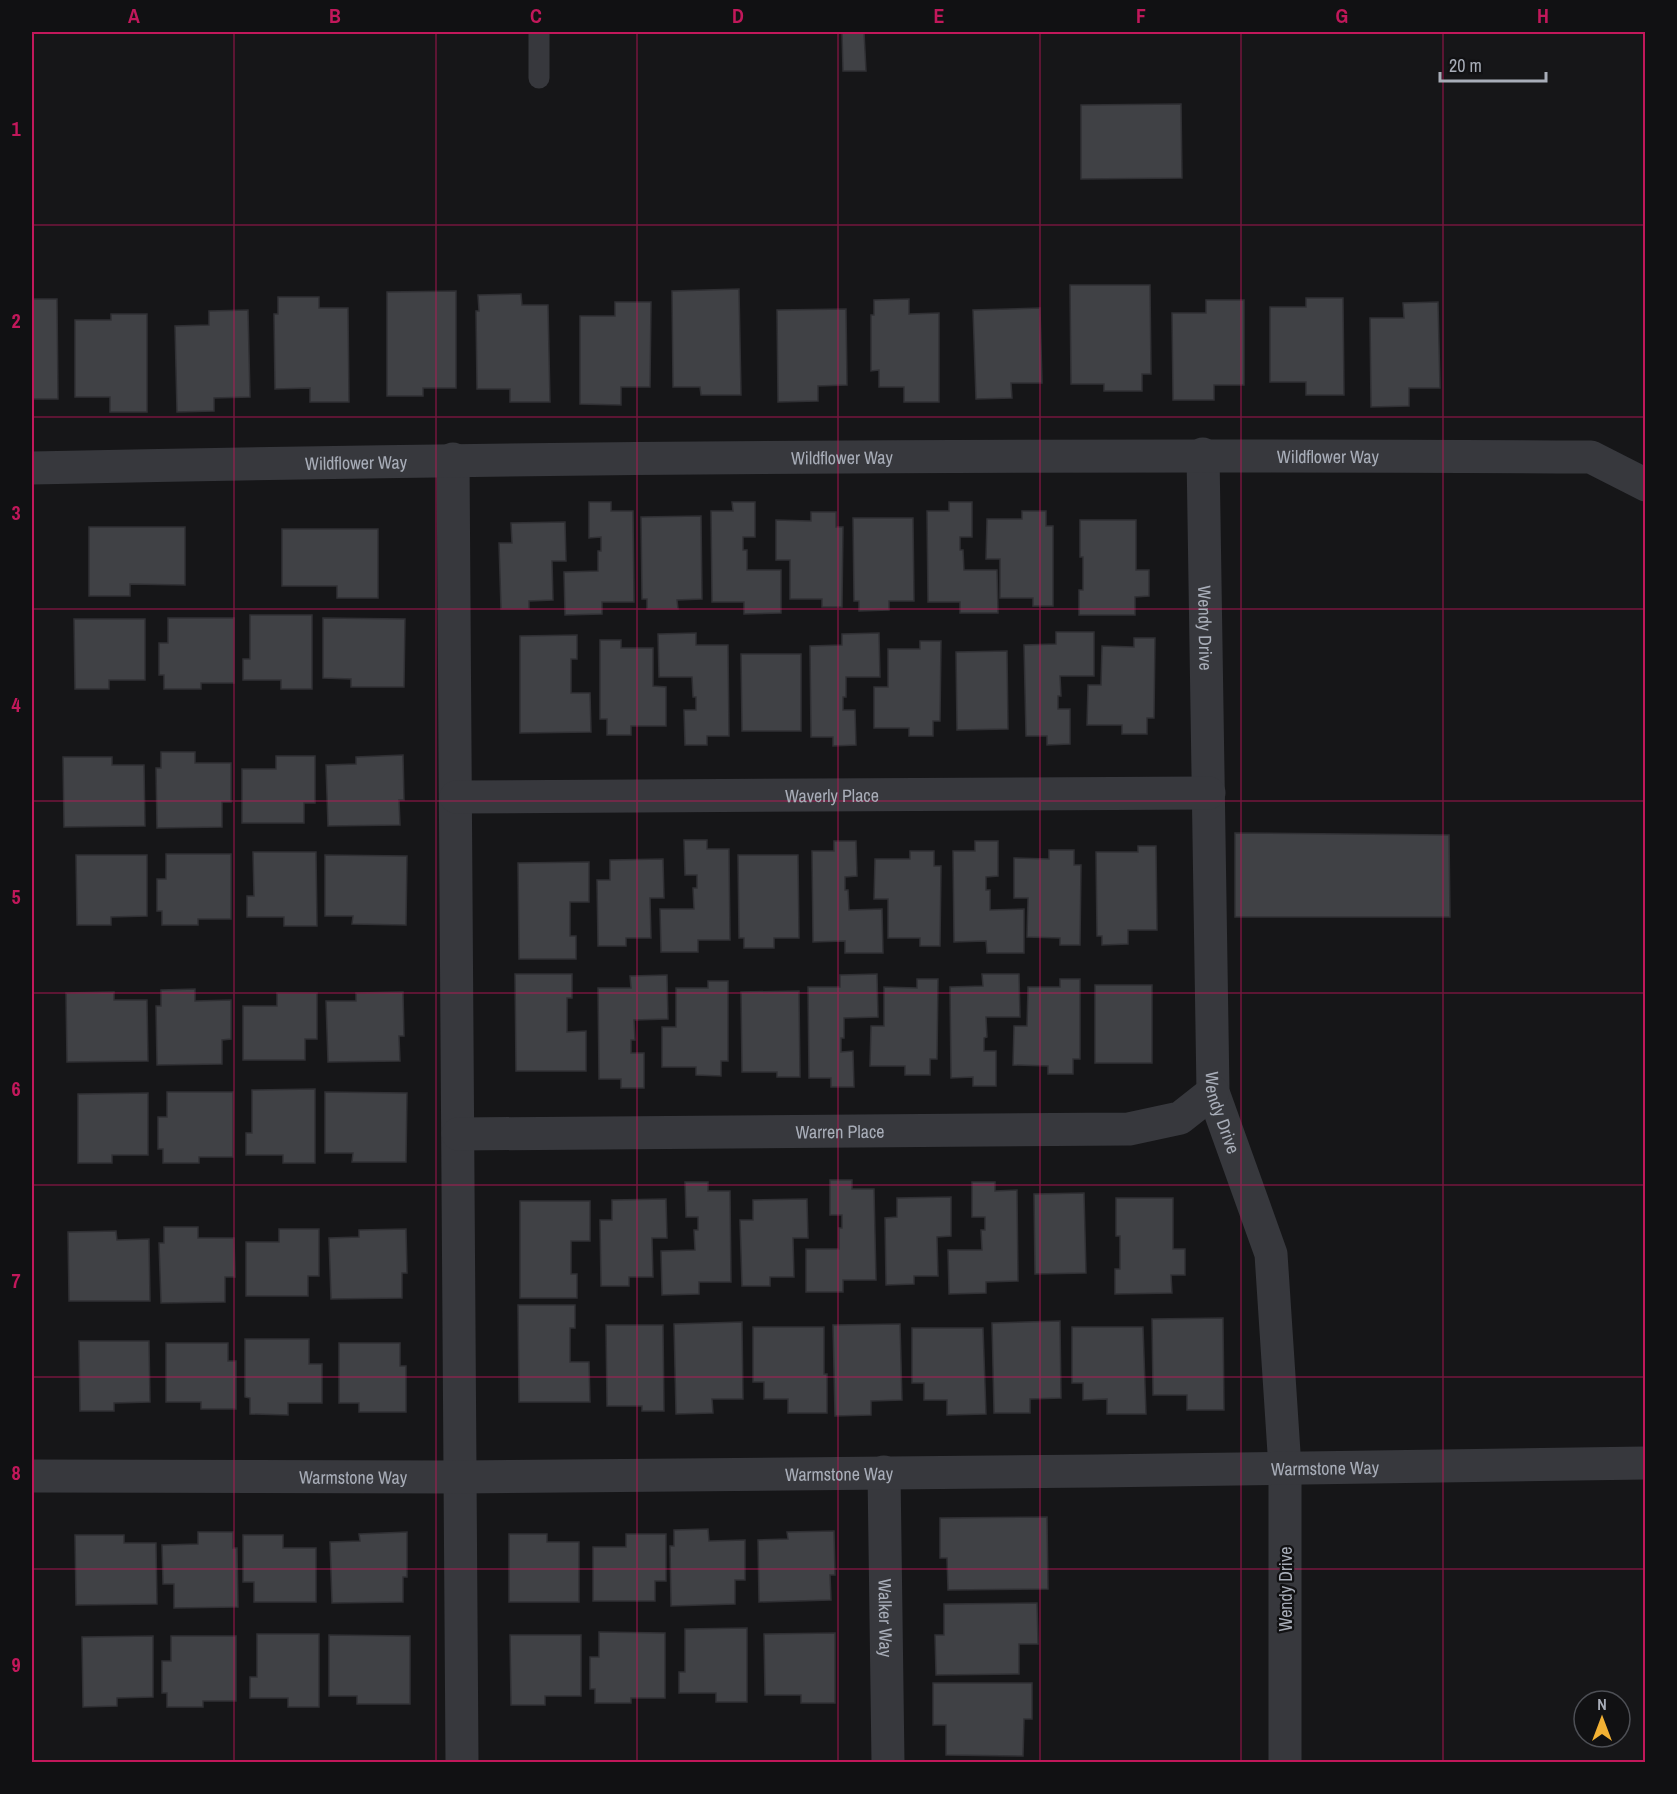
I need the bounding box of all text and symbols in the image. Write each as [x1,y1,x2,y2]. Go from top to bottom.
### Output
text: A [128,2,140,29]
text: B [329,2,341,29]
text: C [530,2,542,29]
text: D [732,2,744,29]
text: E [934,2,945,29]
text: F [1136,2,1146,29]
text: G [1336,2,1348,29]
text: H [1537,2,1549,29]
scale bar [1440,45,1546,83]
text: 20 m [1449,53,1482,78]
text: 1 [11,115,21,142]
text: 2 [11,307,21,334]
street label: Wildflower Way [1277,443,1380,469]
street label: Wildflower Way [791,444,894,470]
street label: Wildflower Way [305,449,408,475]
text: 3 [11,499,21,526]
street label: Wendy Drive [1193,585,1219,671]
text: 4 [11,691,21,718]
street label: Waverly Place [785,782,879,808]
text: 5 [11,883,21,910]
street label: Wendy Drive [1200,1071,1247,1157]
text: 6 [11,1075,21,1102]
street label: Warren Place [795,1118,885,1144]
text: 7 [11,1267,21,1294]
street label: Warmstone Way [1271,1454,1380,1481]
text: 8 [11,1459,21,1486]
street label: Warmstone Way [785,1460,894,1486]
street label: Warmstone Way [299,1464,408,1489]
street label: Wendy Drive [1273,1546,1298,1632]
street label: Walker Way [873,1579,899,1658]
text: 9 [11,1651,21,1678]
north arrow [1572,1689,1632,1749]
text: N [1597,1693,1607,1715]

